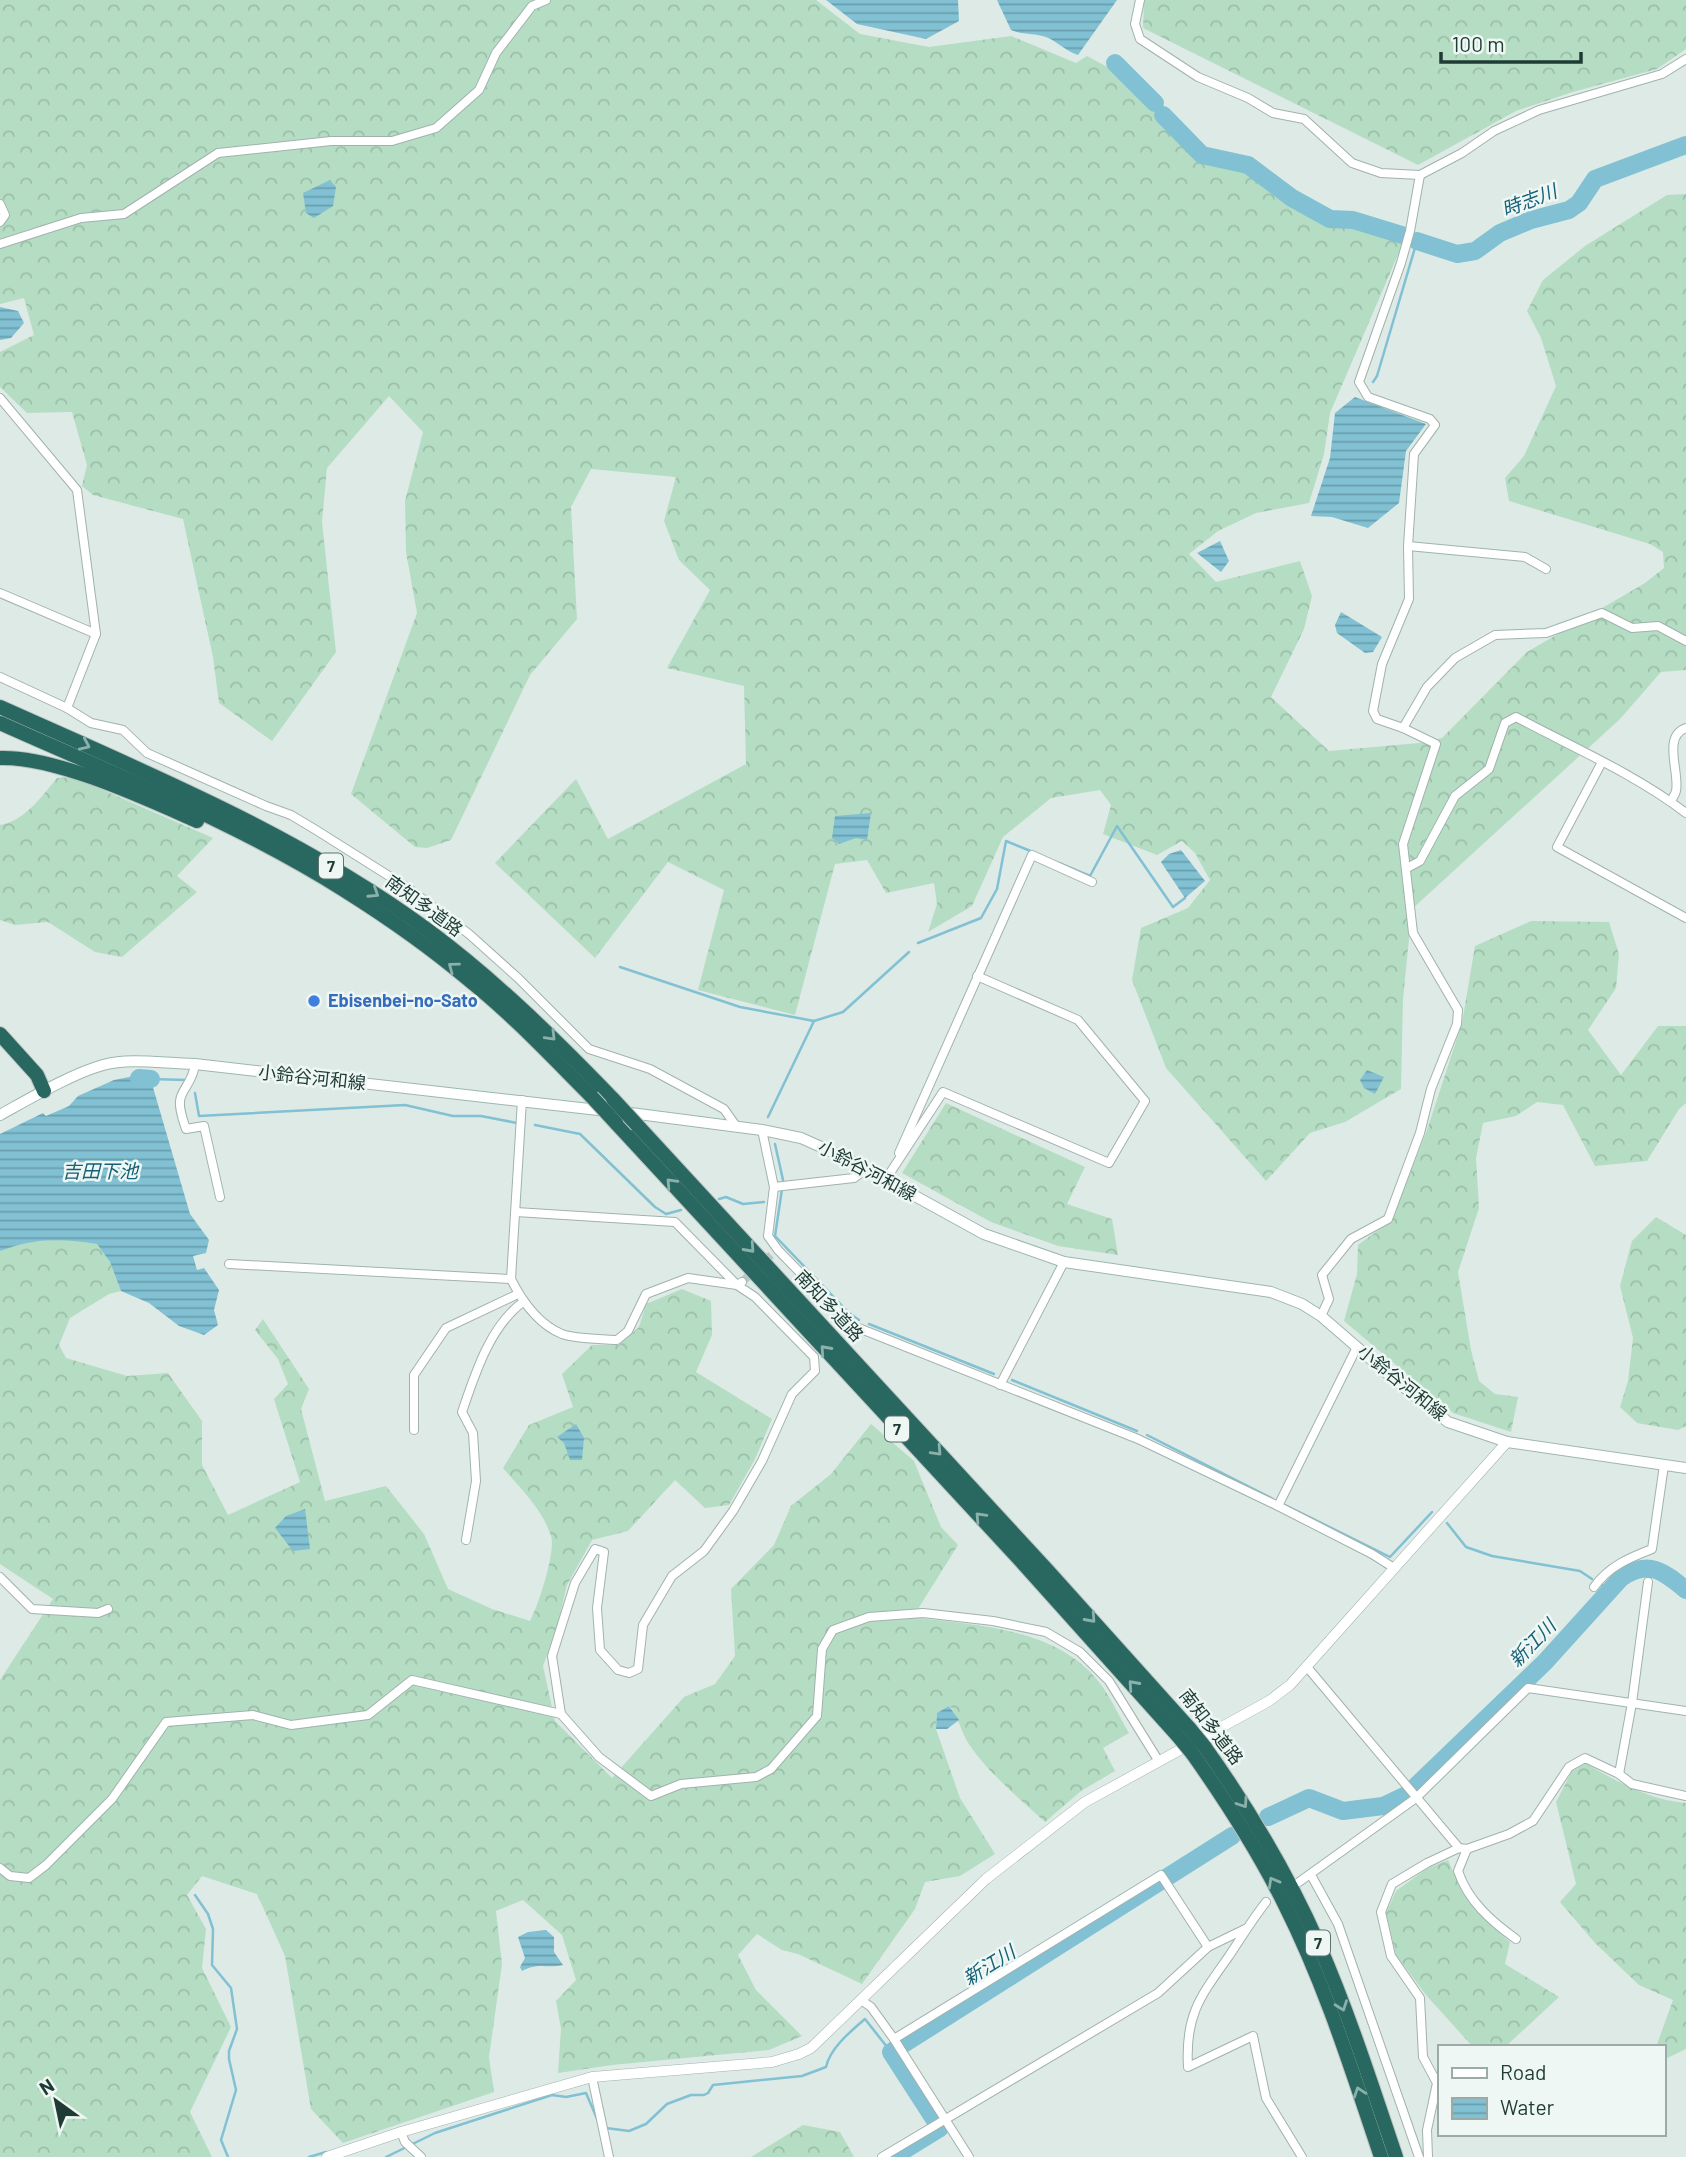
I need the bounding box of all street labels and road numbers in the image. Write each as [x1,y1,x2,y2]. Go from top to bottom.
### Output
road number: 7 [319,853,343,878]
street label: 南知多道路 [382,870,467,941]
street label: 小鈴谷河和線 [257,1060,367,1094]
street label: 小鈴谷河和線 [815,1135,920,1205]
street label: 南知多道路 [791,1265,868,1346]
street label: 小鈴谷河和線 [1354,1340,1452,1425]
road number: 7 [885,1416,909,1442]
street label: 南知多道路 [1175,1684,1248,1769]
road number: 7 [1306,1930,1330,1955]

